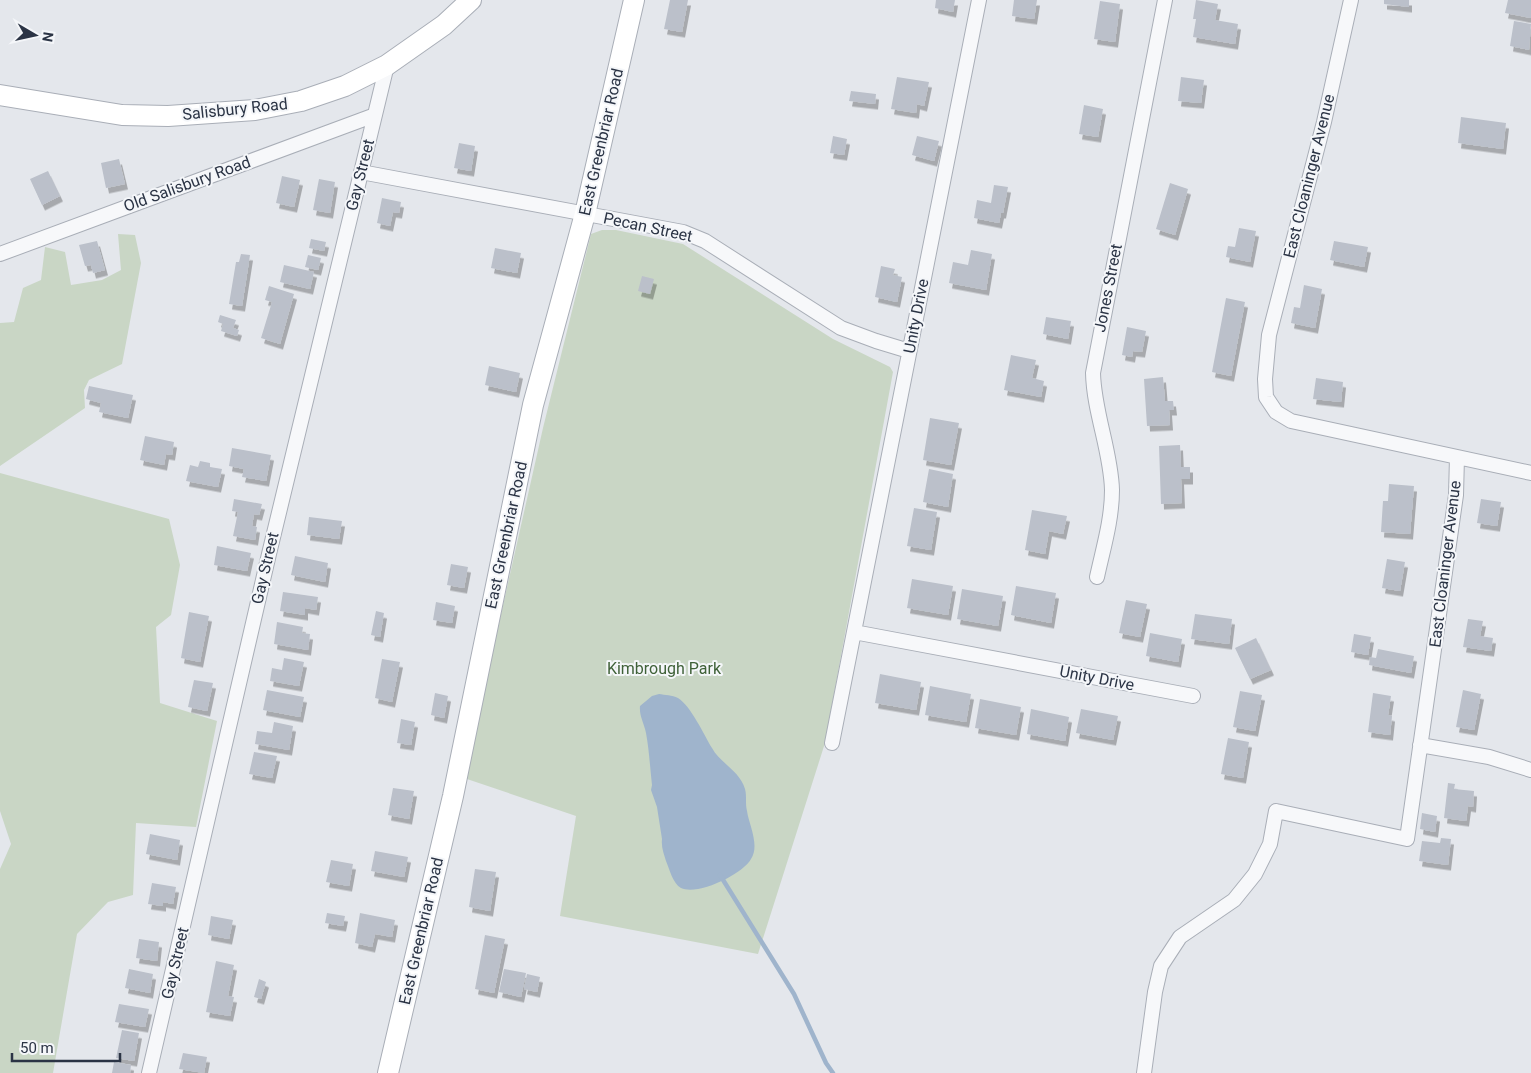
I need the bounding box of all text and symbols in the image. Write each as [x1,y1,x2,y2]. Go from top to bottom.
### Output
north arrow [10,10,60,60]
text: N [39,31,57,43]
street label: East Greenbriar Road [575,67,627,217]
street label: East Cloaninger Avenue [1279,92,1339,260]
street label: Salisbury Road [181,94,289,124]
street label: Gay Street [342,137,378,213]
street label: Old Salisbury Road [121,152,253,216]
street label: Pecan Street [602,208,694,246]
street label: Jones Street [1090,242,1126,334]
street label: Unity Drive [899,277,933,355]
street label: East Greenbriar Road [481,459,531,611]
street label: East Cloaninger Avenue [1425,479,1465,649]
street label: Gay Street [248,530,282,606]
park label: Kimbrough Park [607,659,722,678]
street label: Unity Drive [1058,661,1136,695]
street label: East Greenbriar Road [395,856,447,1006]
street label: Gay Street [158,925,192,1001]
scale bar [12,1030,120,1062]
text: 50 m [20,1039,54,1057]

